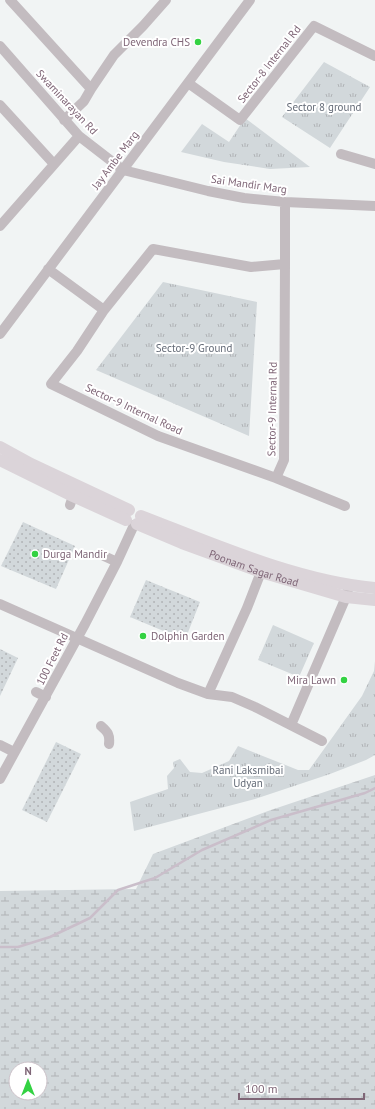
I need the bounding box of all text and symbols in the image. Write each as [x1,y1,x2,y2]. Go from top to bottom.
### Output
street label: Sector-8 Internal Rd [234,22,304,106]
place label: Devendra CHS [123,35,190,49]
marker: Devendra CHS [193,37,203,47]
street label: Swaminarayan Rd [33,67,101,138]
park label: Sector 8 ground [287,100,361,114]
street label: Jay Ambe Marg [88,128,142,193]
street label: Sai Mandir Marg [210,172,288,196]
park label: Sector-9 Ground [156,341,232,355]
street label: Sector-9 Internal Rd [264,361,280,456]
street label: Sector-9 Internal Road [83,380,185,438]
place label: Durga Mandir [43,547,107,561]
street label: Poonam Sagar Road [207,547,300,590]
marker: Durga Mandir [30,549,40,559]
place label: Dolphin Garden [151,629,225,643]
street label: 100 Feet Rd [33,630,71,687]
marker: Dolphin Garden [138,631,148,641]
place label: Mira Lawn [287,673,336,687]
marker: Mira Lawn [339,675,349,685]
park label: Rani Laksmibai Udyan [213,763,283,790]
north arrow [8,1061,48,1101]
text: N [24,1064,32,1078]
scale bar [239,1075,364,1101]
text: 100 m [245,1081,278,1096]

